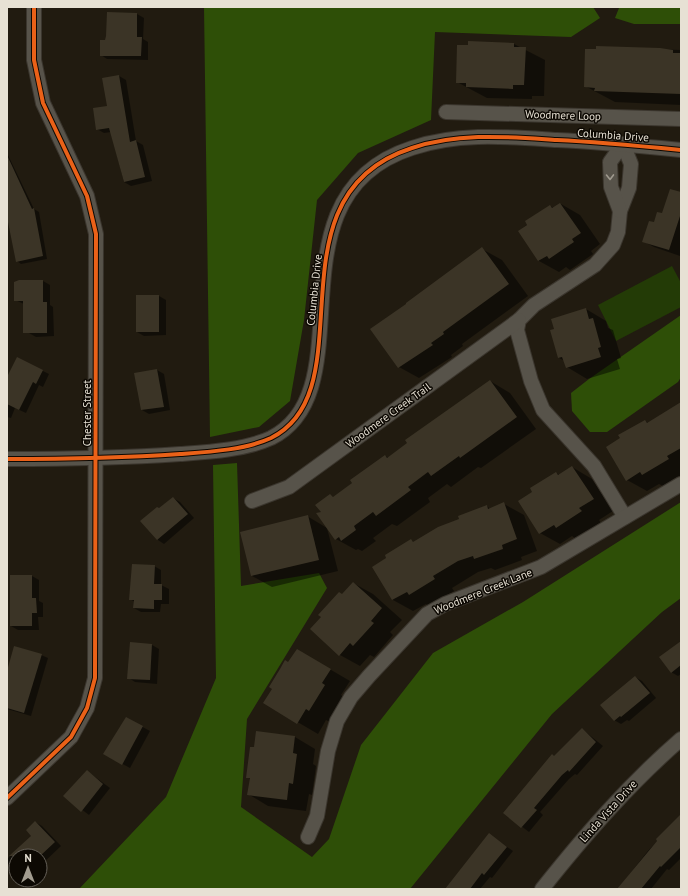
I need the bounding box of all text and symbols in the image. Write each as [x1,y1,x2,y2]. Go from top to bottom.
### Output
street label: Woodmere Loop [525,107,601,123]
street label: Columbia Drive [577,126,650,145]
one-way arrow [606,174,615,180]
street label: Columbia Drive [303,253,325,326]
street label: Chester Street [80,379,94,446]
street label: Woodmere Creek Trail [343,379,434,451]
street label: Woodmere Creek Lane [432,565,534,617]
street label: Linda Vista Drive [576,777,640,845]
north arrow [8,848,48,888]
text: N [24,851,32,865]

